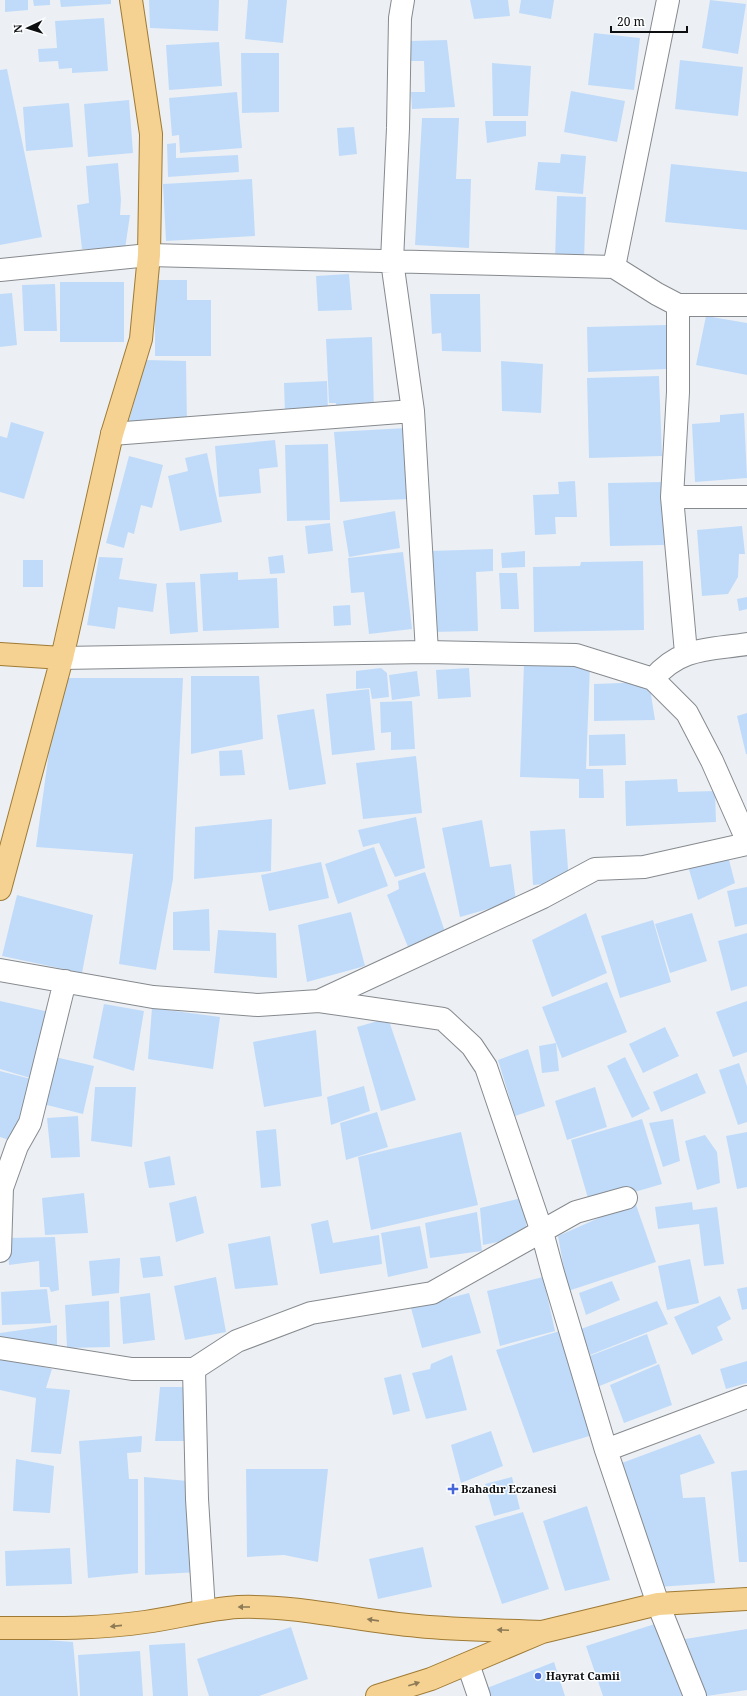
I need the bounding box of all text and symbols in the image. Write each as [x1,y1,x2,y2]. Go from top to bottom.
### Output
north arrow [8,8,48,48]
scale bar [611,8,687,34]
text: 20 m [617,13,645,30]
text: N [10,24,25,34]
place label: Bahadır Eczanesi [461,1481,557,1496]
marker: Bahadır Eczanesi [448,1484,458,1494]
one-way arrow [237,1604,250,1610]
one-way arrow [367,1617,380,1623]
one-way arrow [110,1622,122,1629]
one-way arrow [497,1627,509,1634]
place label: Hayrat Camii [546,1668,620,1683]
marker: Hayrat Camii [533,1671,543,1681]
one-way arrow [409,1681,421,1687]

